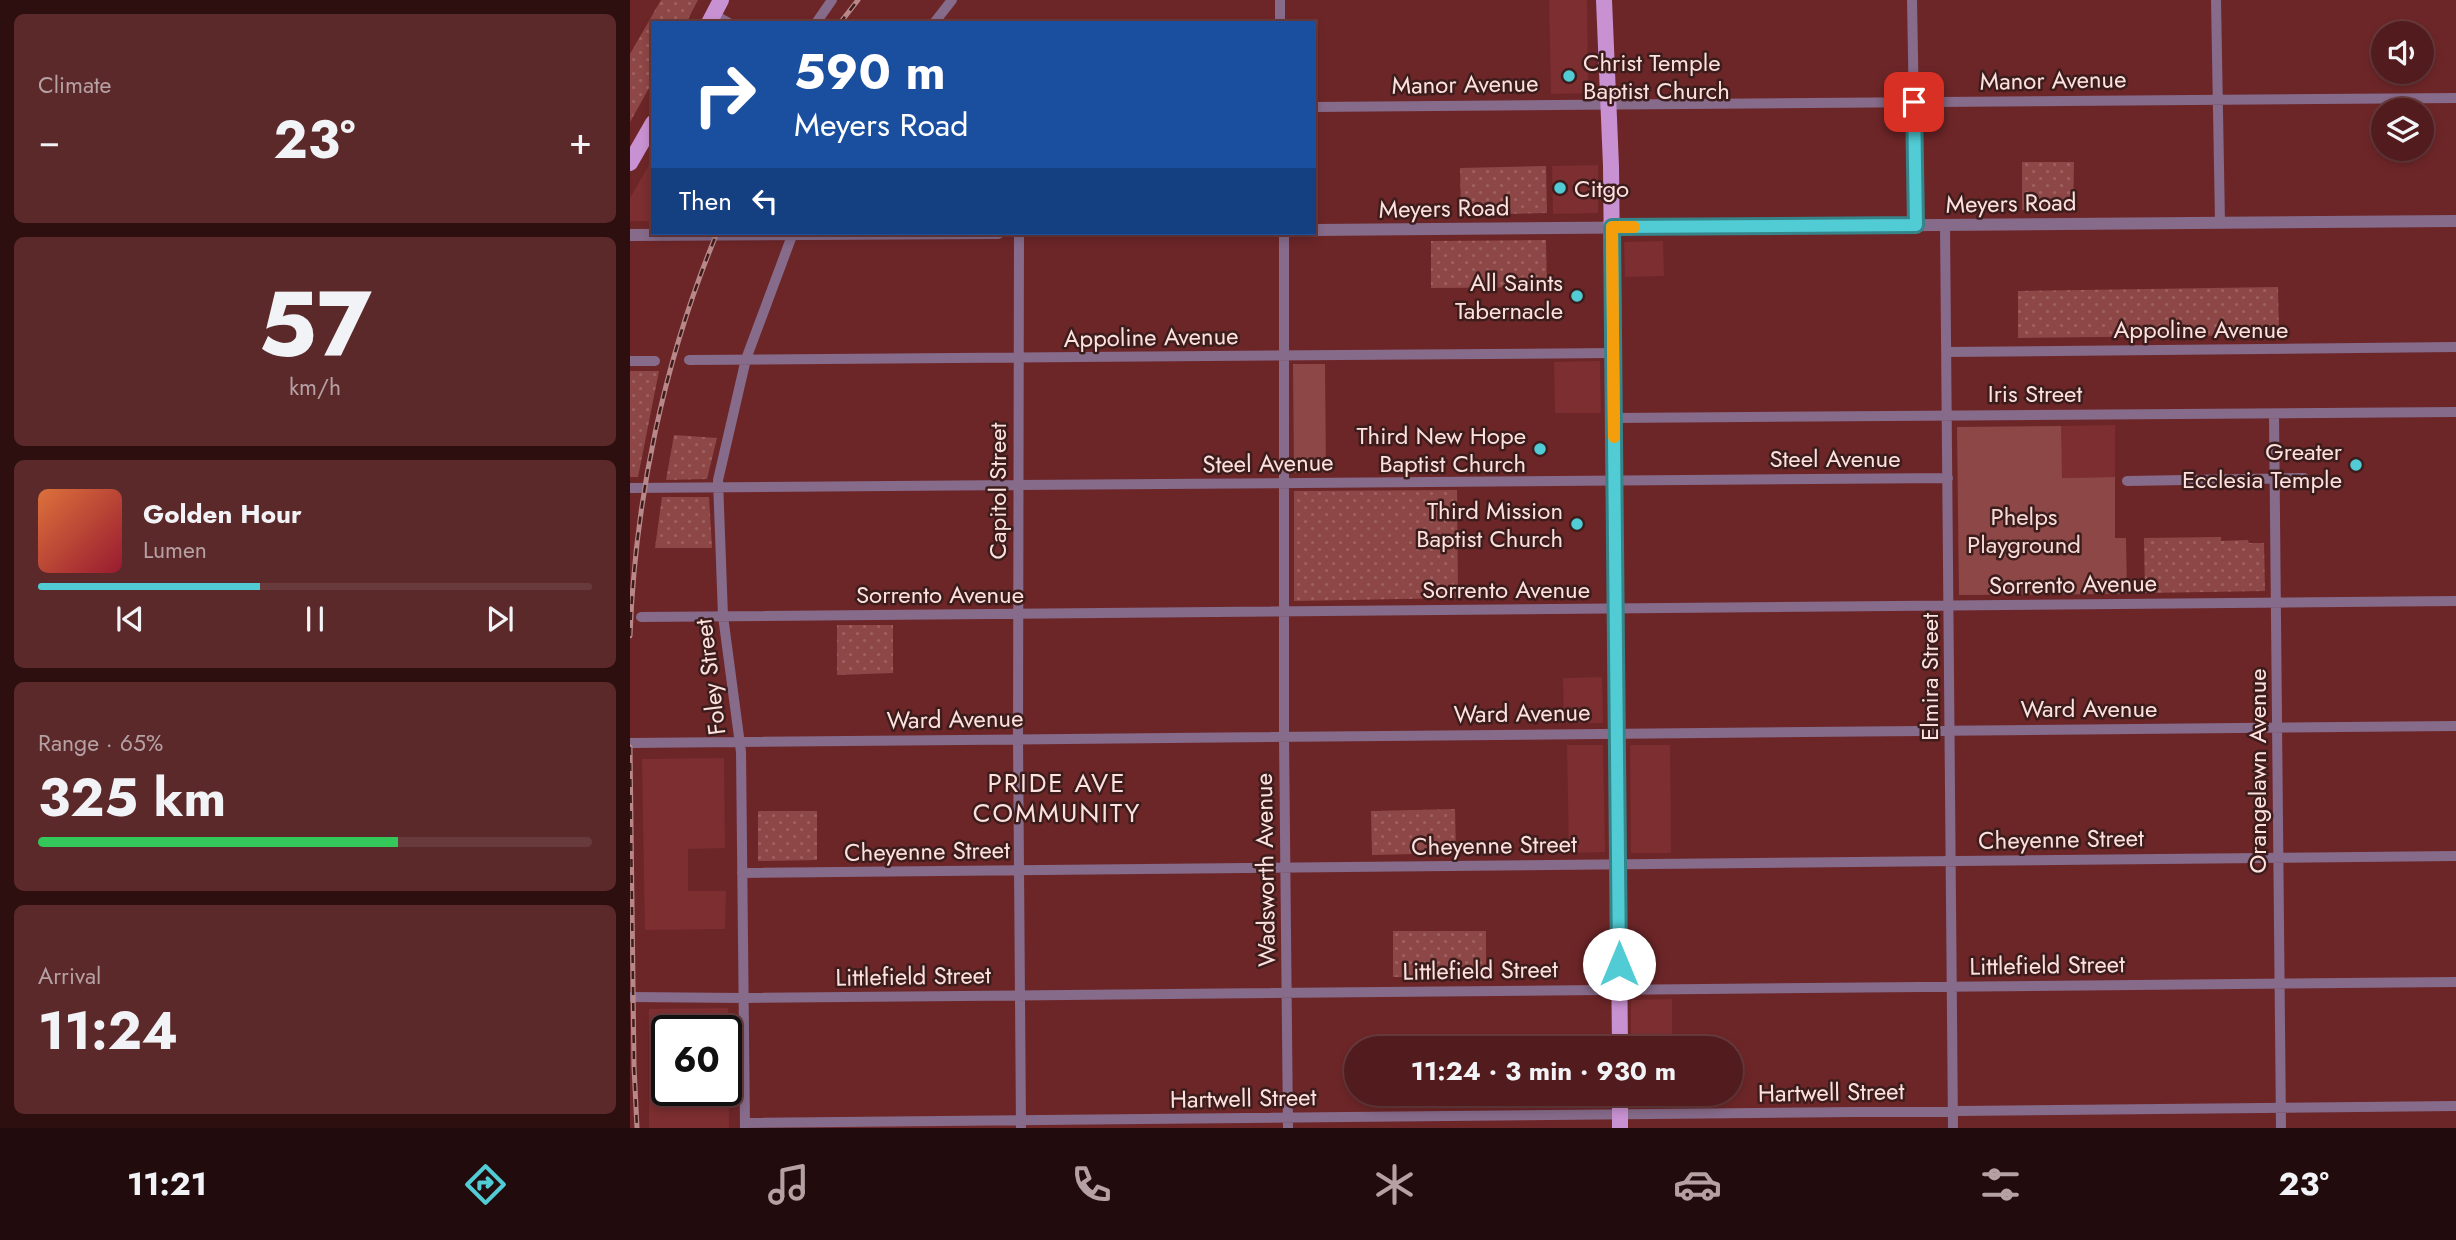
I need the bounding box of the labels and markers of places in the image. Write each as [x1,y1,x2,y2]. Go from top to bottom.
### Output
place label: Christ Temple Baptist Church [1583,45,1730,108]
marker: Christ Temple Baptist Church [1561,68,1577,84]
pin [1884,72,1944,132]
place label: Citgo [1574,171,1629,206]
marker: Citgo [1552,180,1568,196]
place label: All Saints Tabernacle [1455,265,1563,328]
marker: All Saints Tabernacle [1569,288,1585,304]
place label: Third New Hope Baptist Church [1356,418,1526,481]
place label: Greater Ecclesia Temple [2182,434,2343,497]
marker: Third New Hope Baptist Church [1532,441,1548,457]
marker: Greater Ecclesia Temple [2348,457,2364,473]
place label: Third Mission Baptist Church [1416,493,1563,556]
marker: Third Mission Baptist Church [1569,516,1585,532]

